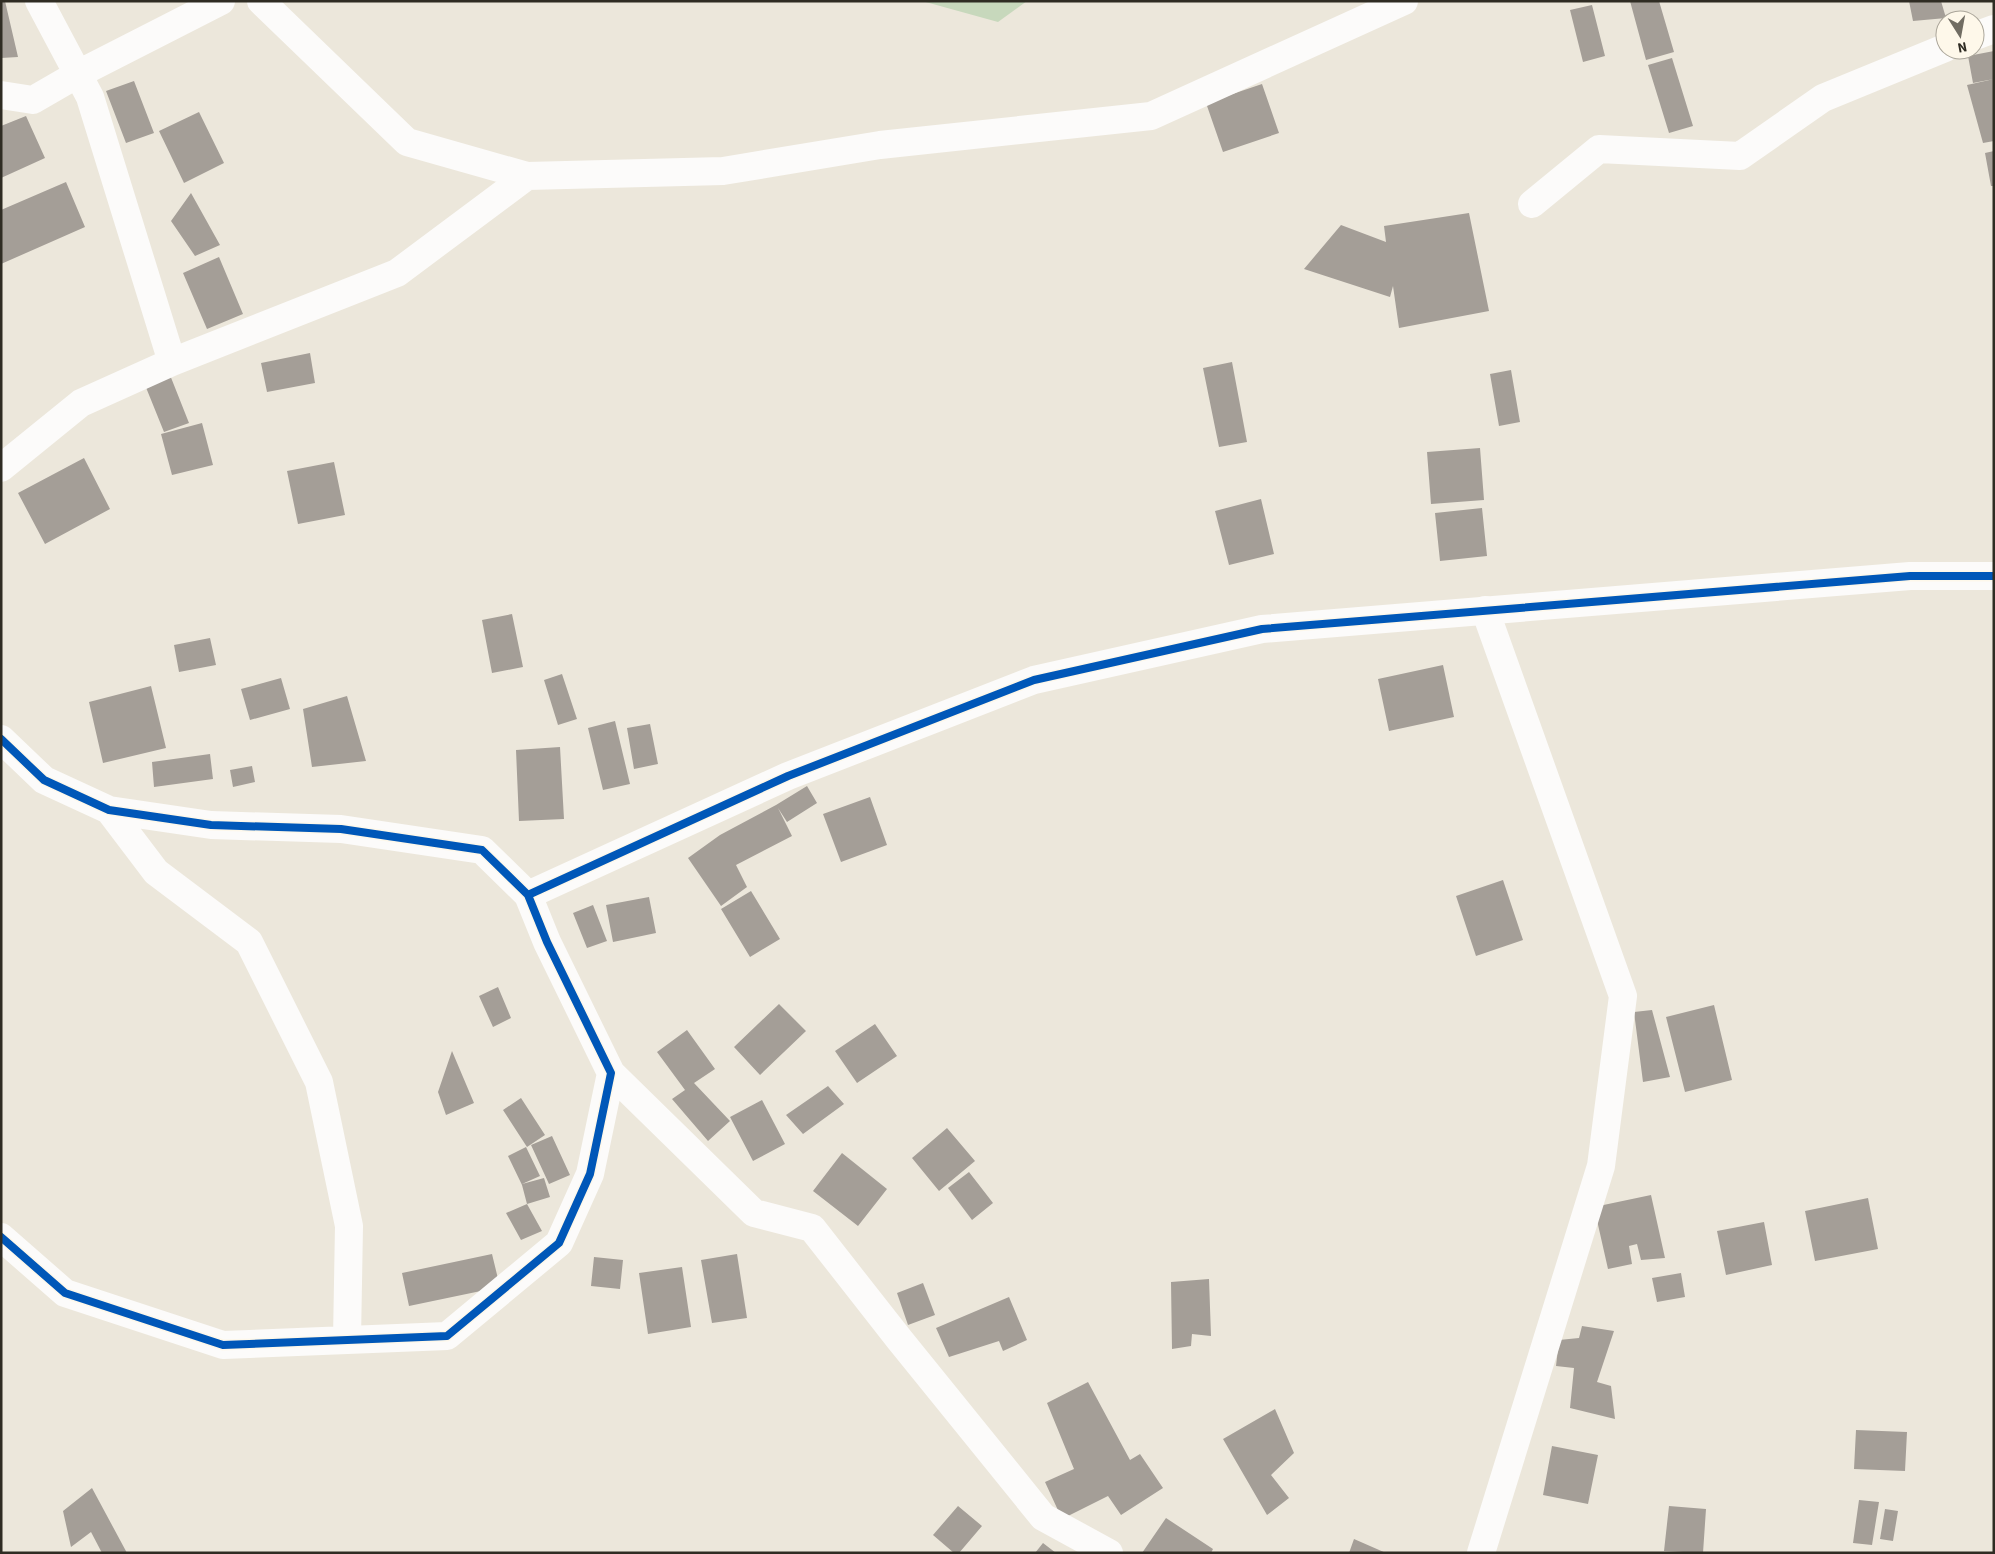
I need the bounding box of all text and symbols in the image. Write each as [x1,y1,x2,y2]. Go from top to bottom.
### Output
north arrow [1935,10,1985,60]
text: N [1956,36,1969,57]

